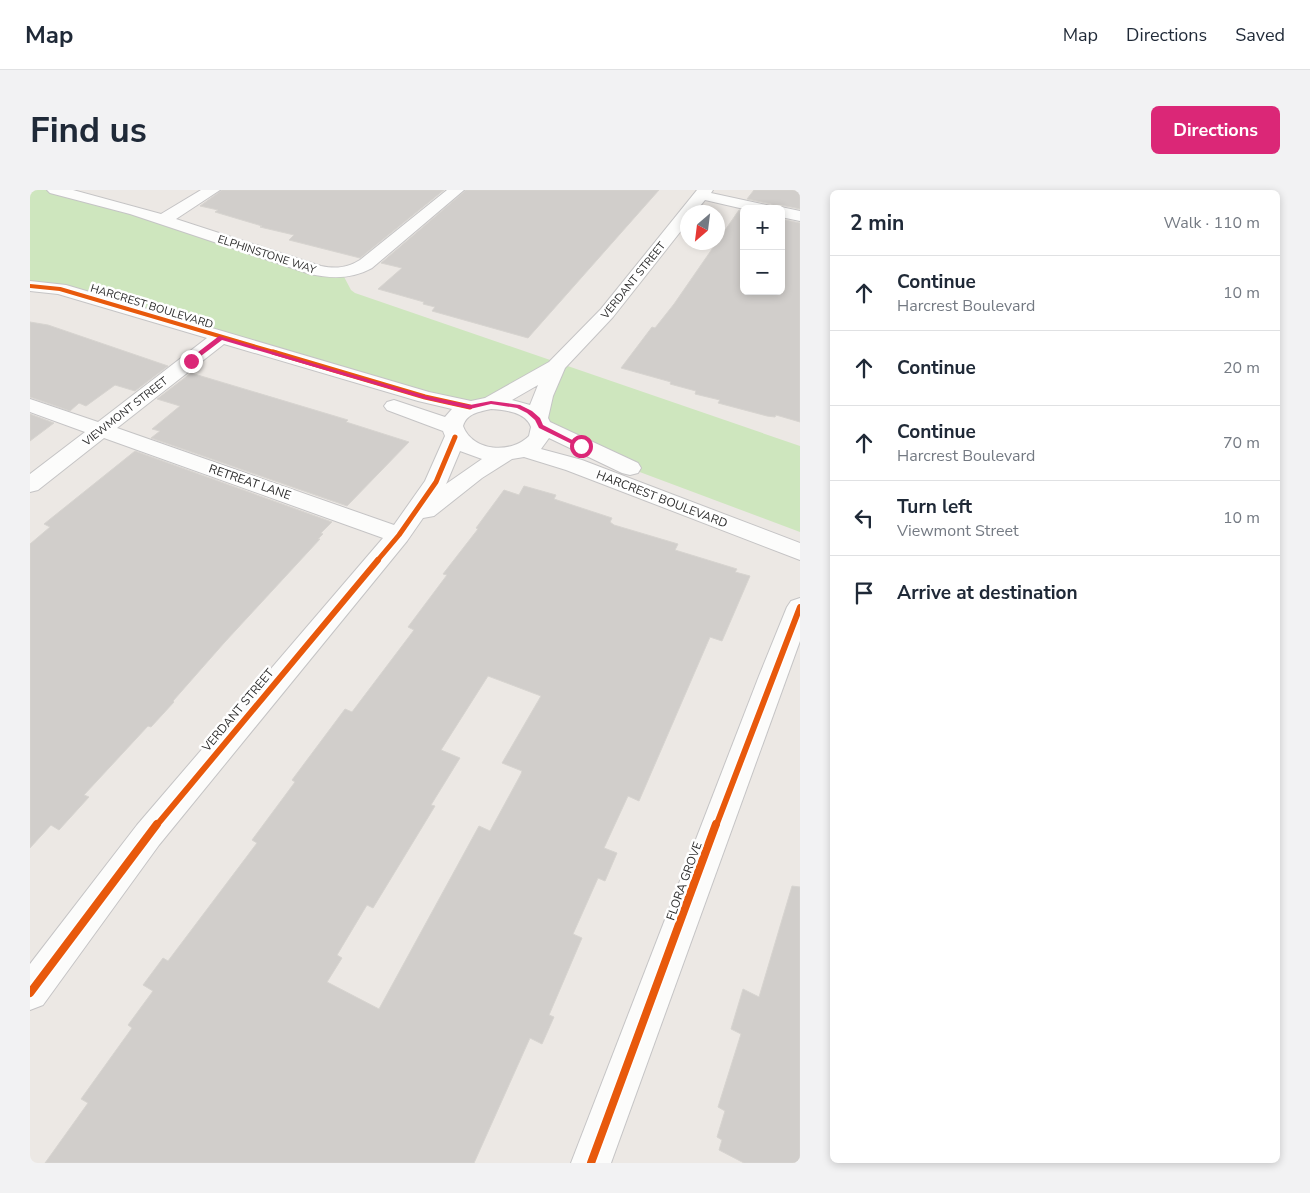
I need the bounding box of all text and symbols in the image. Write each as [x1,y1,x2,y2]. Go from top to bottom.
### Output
text: Map [25,19,73,51]
text: Map [1063,23,1098,47]
text: Directions [1126,23,1207,47]
text: Saved [1235,23,1285,47]
button: Directions [1151,106,1280,154]
text: Find us [30,107,147,154]
north arrow [680,205,725,250]
map controls [740,205,785,295]
button: + [740,205,785,250]
text: 2 min [850,209,904,237]
text: Walk · 110 m [1164,212,1260,234]
street label: ELPHINSTONE WAY [216,231,318,278]
street label: VERDANT STREET [597,238,669,323]
button: − [740,250,785,295]
text: Continue [897,269,976,295]
icon: ahead [850,279,878,307]
street label: HARCREST BOULEVARD [89,281,215,332]
text: 10 m [1223,282,1260,304]
text: Harcrest Boulevard [897,295,1035,317]
route end [180,350,203,373]
icon: ahead [850,354,878,382]
text: Continue [897,355,976,381]
text: 20 m [1223,357,1260,379]
street label: VIEWMONT STREET [79,373,171,450]
text: Continue [897,419,976,445]
icon: ahead [850,429,878,457]
text: 70 m [1223,432,1260,454]
route start [570,435,593,458]
text: Harcrest Boulevard [897,445,1035,467]
street label: RETREAT LANE [207,460,293,504]
street label: HARCREST BOULEVARD [594,467,730,531]
text: Turn left [897,494,972,520]
icon: left [850,504,878,532]
text: 10 m [1223,507,1260,529]
text: Viewmont Street [897,520,1019,542]
icon: arrive [850,579,878,607]
text: Arrive at destination [897,580,1078,606]
street label: VERDANT STREET [198,665,278,756]
street label: FLORA GROVE [662,839,706,923]

